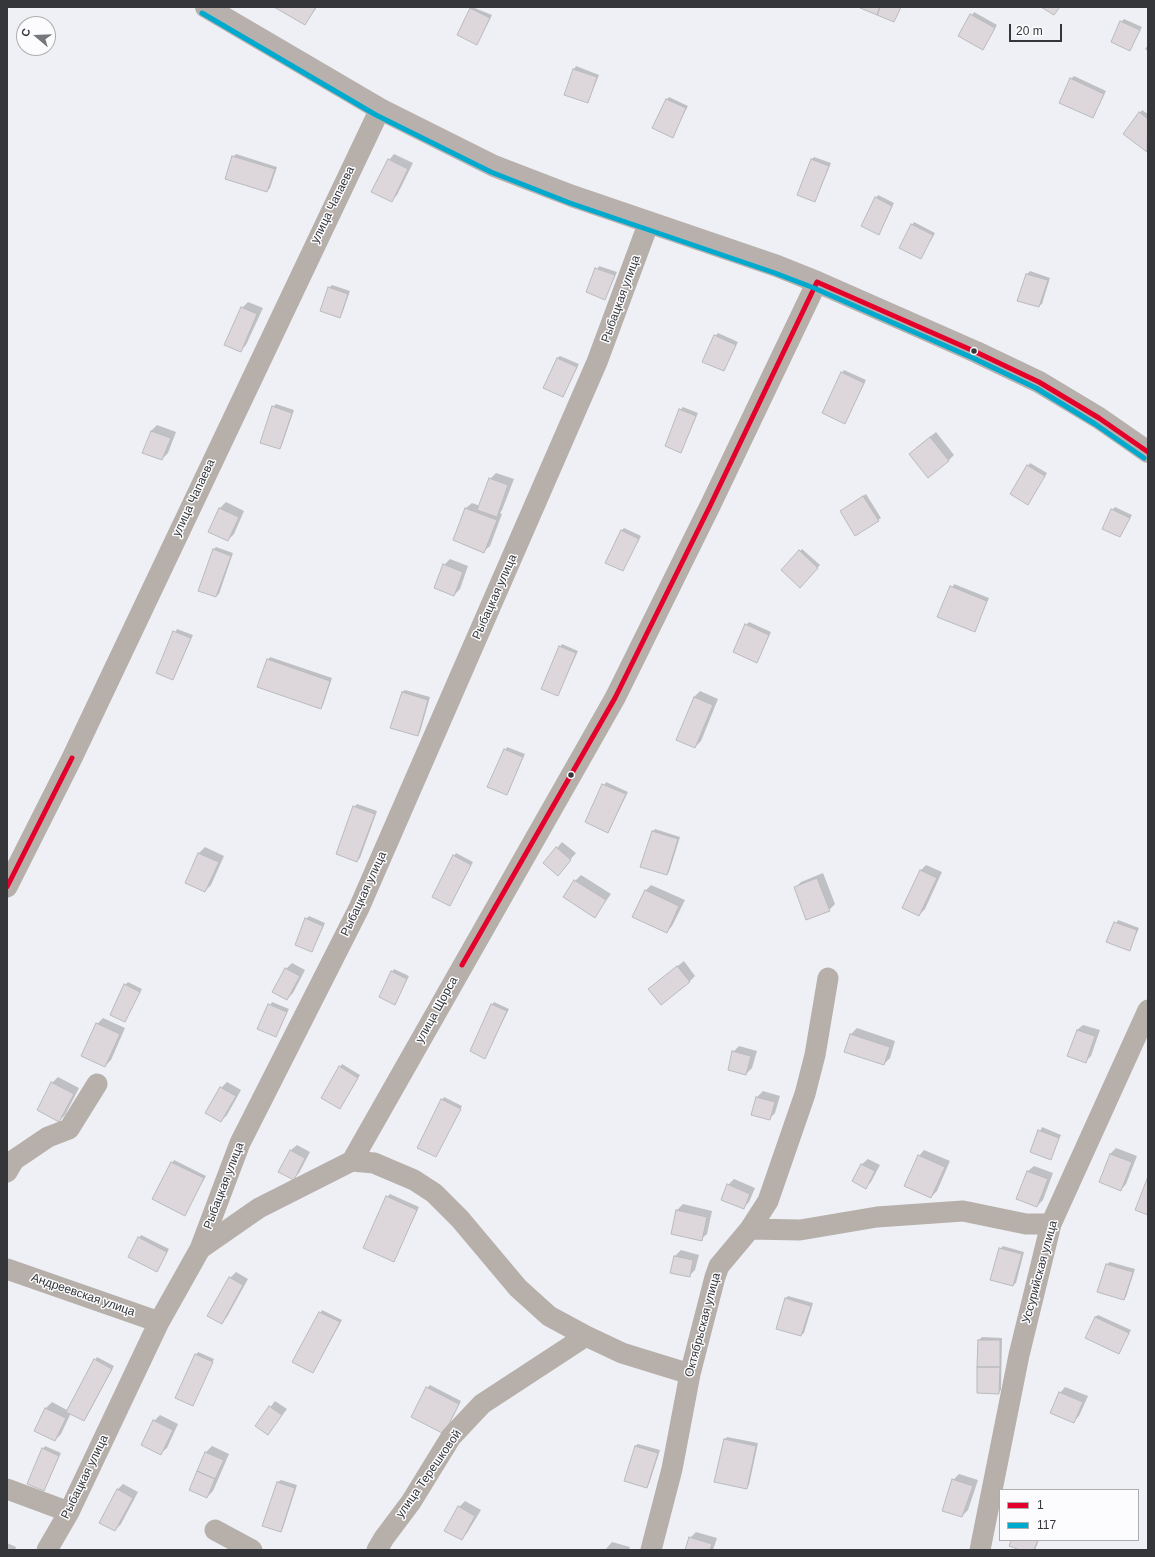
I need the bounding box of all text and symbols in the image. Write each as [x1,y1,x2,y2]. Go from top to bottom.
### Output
north arrow [16,16,56,56]
scale bar [1011,16,1064,42]
text: 20 m [1016,24,1043,38]
text: С [19,27,33,38]
street label: улица Чапаева [308,164,358,246]
street label: Рыбацкая улица [599,253,643,345]
unlabelled marker [969,346,979,356]
street label: улица Чапаева [170,457,218,539]
street label: Рыбацкая улица [470,552,520,642]
unlabelled marker [566,770,576,780]
street label: Рыбацкая улица [338,849,390,939]
street label: улица Щорса [413,974,461,1046]
street label: Рыбацкая улица [201,1141,247,1231]
street label: Уссурийская улица [1019,1219,1061,1325]
street label: Андреевская улица [29,1270,137,1320]
street label: Октябрьская улица [682,1271,724,1379]
street label: улица Терешковой [393,1427,465,1521]
street label: Рыбацкая улица [58,1433,112,1521]
legend [999,1489,1139,1541]
text: 1 [1037,1498,1044,1512]
text: 117 [1037,1518,1056,1532]

